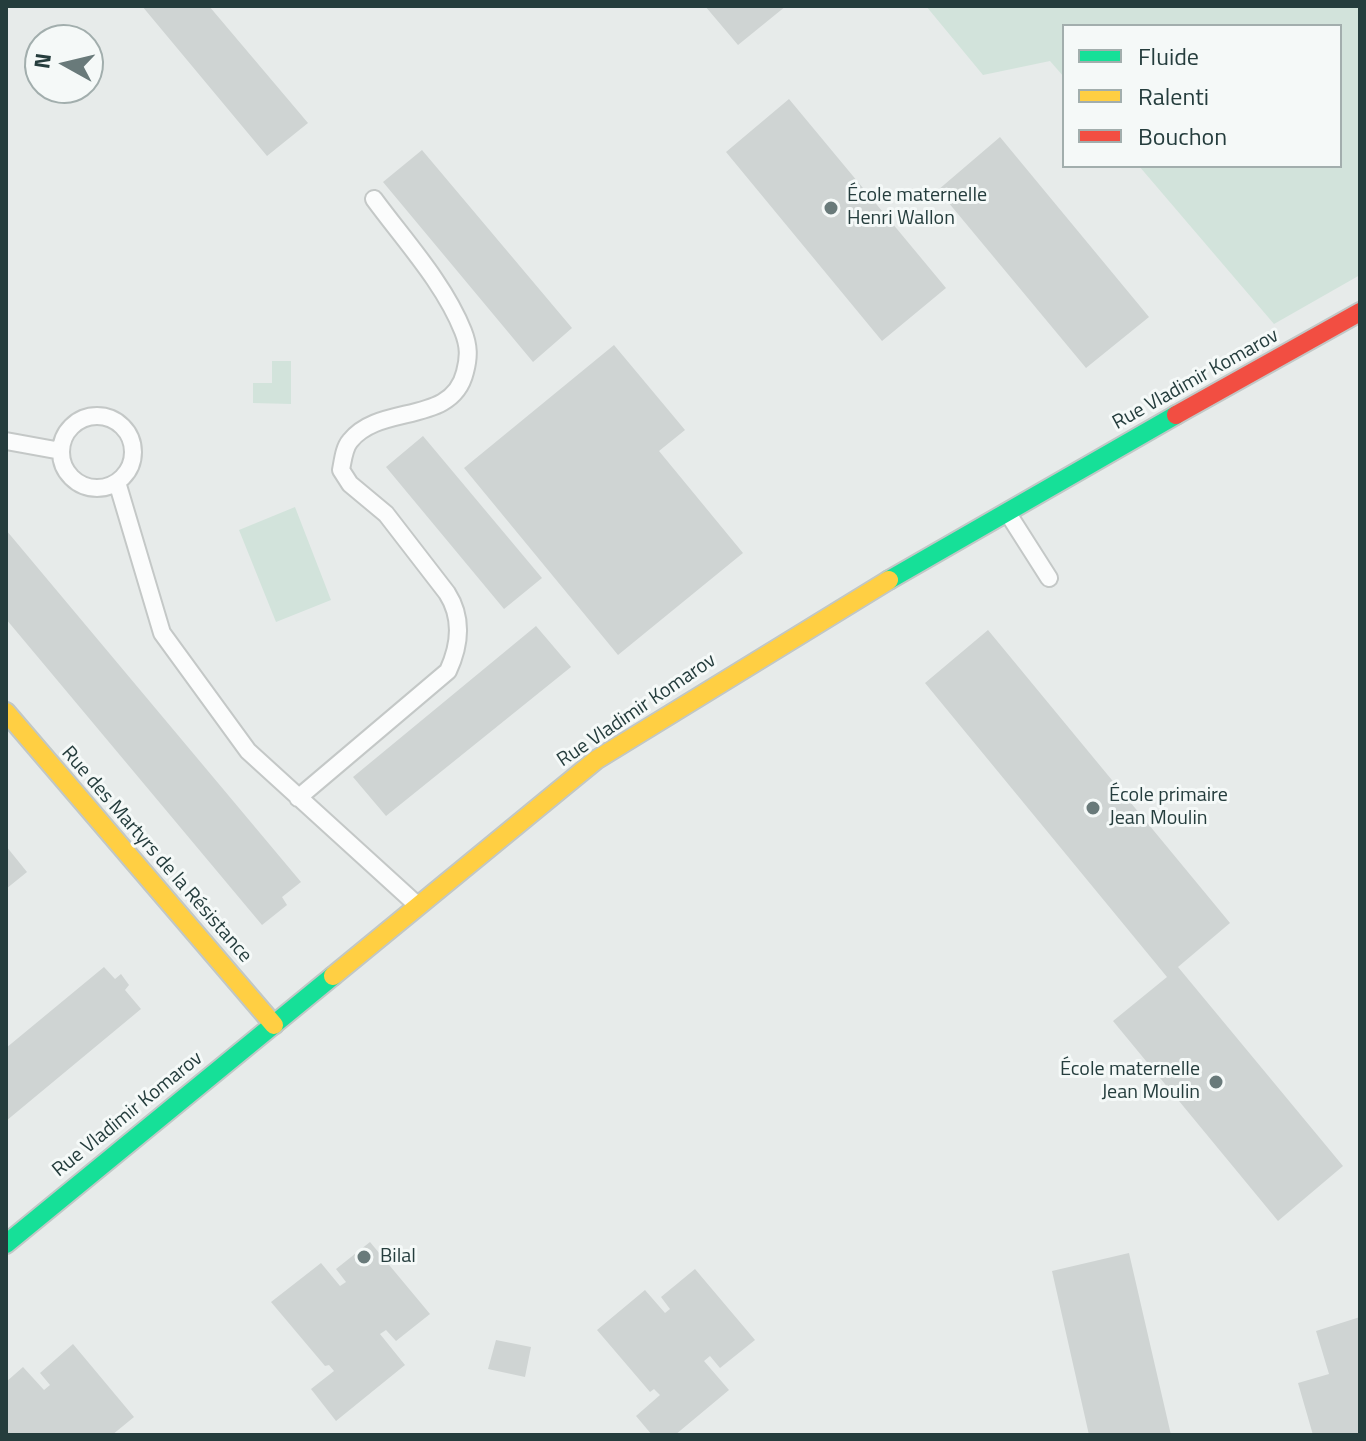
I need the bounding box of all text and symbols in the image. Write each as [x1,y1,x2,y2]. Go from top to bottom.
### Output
north arrow [24,24,104,104]
legend [1062,24,1342,168]
text: Fluide [1138,38,1199,74]
text: N [24,51,60,71]
text: Ralenti [1138,78,1209,114]
text: Bouchon [1138,118,1227,154]
place label: École maternelle Henri Wallon [847,184,987,231]
marker: École maternelle Henri Wallon [822,199,840,217]
street label: Rue Vladimir Komarov [1109,324,1283,436]
street label: Rue Vladimir Komarov [553,649,721,773]
street label: Rue des Martyrs de la Résistance [56,742,256,968]
place label: École primaire Jean Moulin [1109,784,1228,831]
marker: École primaire Jean Moulin [1084,799,1102,817]
street label: Rue Vladimir Komarov [48,1047,208,1183]
place label: École maternelle Jean Moulin [1060,1058,1200,1105]
marker: École maternelle Jean Moulin [1207,1073,1225,1091]
place label: Bilal [380,1245,416,1269]
marker: Bilal [355,1248,373,1266]

